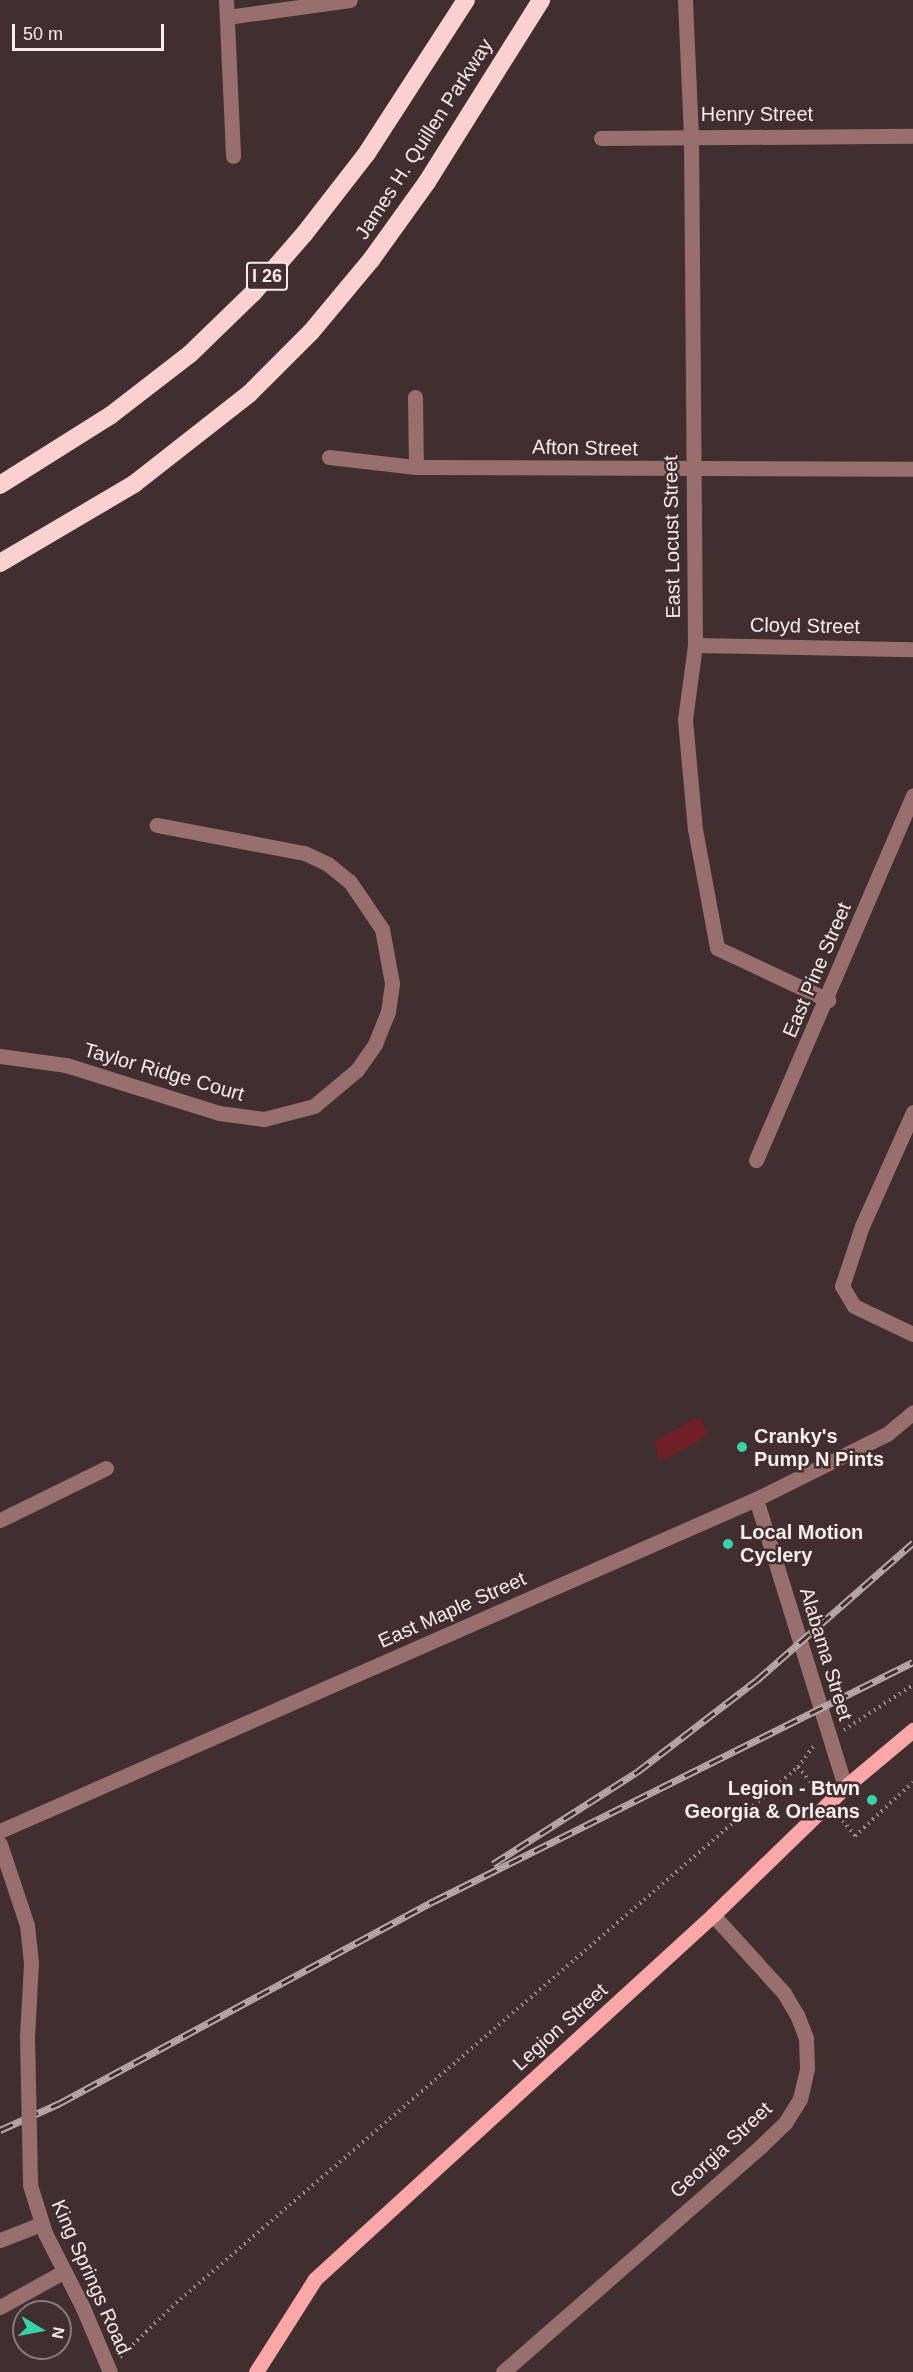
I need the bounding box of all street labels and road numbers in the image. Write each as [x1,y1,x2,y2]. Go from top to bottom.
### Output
street label: James H. Quillen Parkway [350,34,498,244]
street label: Henry Street [701,102,813,126]
road number: I 26 [244,261,290,291]
street label: Afton Street [532,435,638,461]
street label: East Locust Street [659,455,685,619]
street label: Cloyd Street [750,613,860,639]
street label: East Pine Street [778,899,856,1041]
street label: Taylor Ridge Court [81,1038,247,1106]
street label: East Maple Street [375,1567,529,1653]
street label: Alabama Street [794,1585,858,1723]
street label: Legion Street [508,1978,612,2076]
street label: Georgia Street [665,2097,777,2203]
street label: King Springs Road [46,2196,136,2358]

